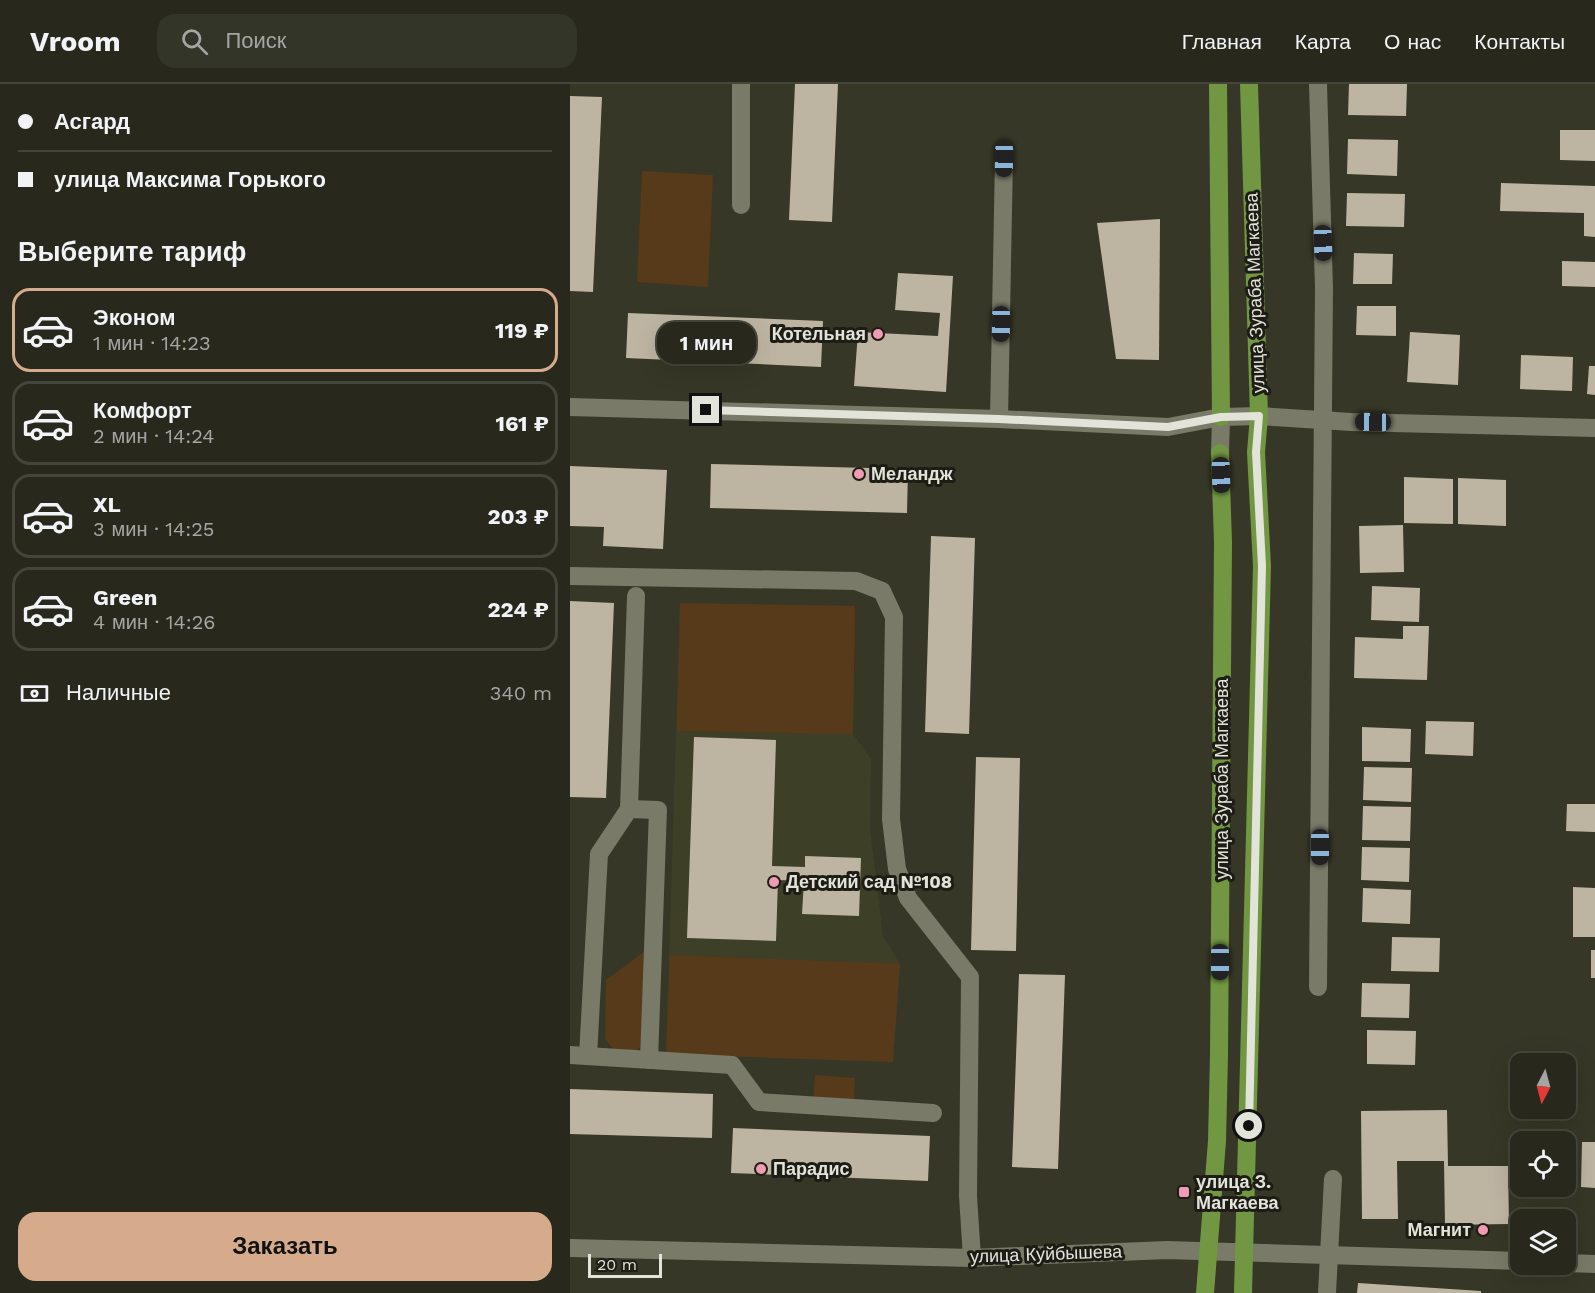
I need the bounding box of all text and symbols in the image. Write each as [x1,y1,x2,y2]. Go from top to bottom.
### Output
search box [157,14,577,68]
text: Vroom [30,25,121,58]
icon: search [178,25,211,58]
text: Поиск [226,28,286,53]
text: Главная [1182,29,1262,54]
text: Карта [1295,29,1351,54]
text: О нас [1384,29,1441,54]
text: Контакты [1474,29,1565,54]
text: Асгард [54,109,130,134]
car [995,141,1013,177]
text: улица Максима Горького [54,167,326,192]
street label: улица Зураба Магкаева [1240,191,1268,394]
car [1313,225,1333,261]
text: Выберите тариф [18,236,246,268]
icon: car [21,303,75,357]
text: Эконом [93,305,176,330]
car [992,306,1010,342]
text: 119 ₽ [495,318,549,343]
callout: 1 мин [656,323,756,365]
place label: Котельная [772,323,866,344]
marker: Котельная [871,327,885,341]
text: 1 мин · 14:23 [93,331,211,355]
text: 1 мин [680,331,733,355]
icon: car [21,396,75,450]
route end [692,396,719,423]
text: Комфорт [93,398,192,423]
text: 161 ₽ [495,411,549,436]
car [1355,413,1391,431]
text: 2 мин · 14:24 [93,424,214,448]
car [1211,457,1231,493]
place label: Меландж [871,463,953,484]
marker: Меландж [852,467,866,481]
icon: car [21,489,75,543]
text: XL [93,492,121,517]
text: 203 ₽ [487,504,549,529]
text: 3 мин · 14:25 [93,517,214,541]
icon: car [21,582,75,636]
text: Green [93,585,157,610]
text: 224 ₽ [487,597,549,622]
text: 4 мин · 14:26 [93,610,216,634]
icon: cash [18,677,51,710]
street label: улица Зураба Магкаева [1211,678,1232,879]
text: Наличные [66,680,171,705]
text: 340 m [490,681,552,705]
car [1311,829,1329,865]
place label: Детский сад №108 [786,871,952,892]
marker: Детский сад №108 [767,875,781,889]
car [1211,944,1229,980]
north arrow [1510,1053,1576,1119]
map controls [1510,1053,1576,1275]
route start [1235,1112,1262,1139]
button: locate [1510,1131,1576,1197]
place label: Парадис [773,1158,849,1179]
marker: Парадис [754,1162,768,1176]
place label: улица З. Магкаева [1196,1171,1280,1213]
marker: улица З. Магкаева [1177,1185,1191,1199]
button: layers [1510,1209,1576,1275]
button: Заказать [18,1212,552,1281]
place label: Магнит [1408,1219,1471,1240]
marker: Магнит [1476,1223,1490,1237]
street label: улица Куйбышева [970,1240,1123,1267]
scale bar [588,1251,662,1278]
text: 20 m [597,1255,637,1274]

